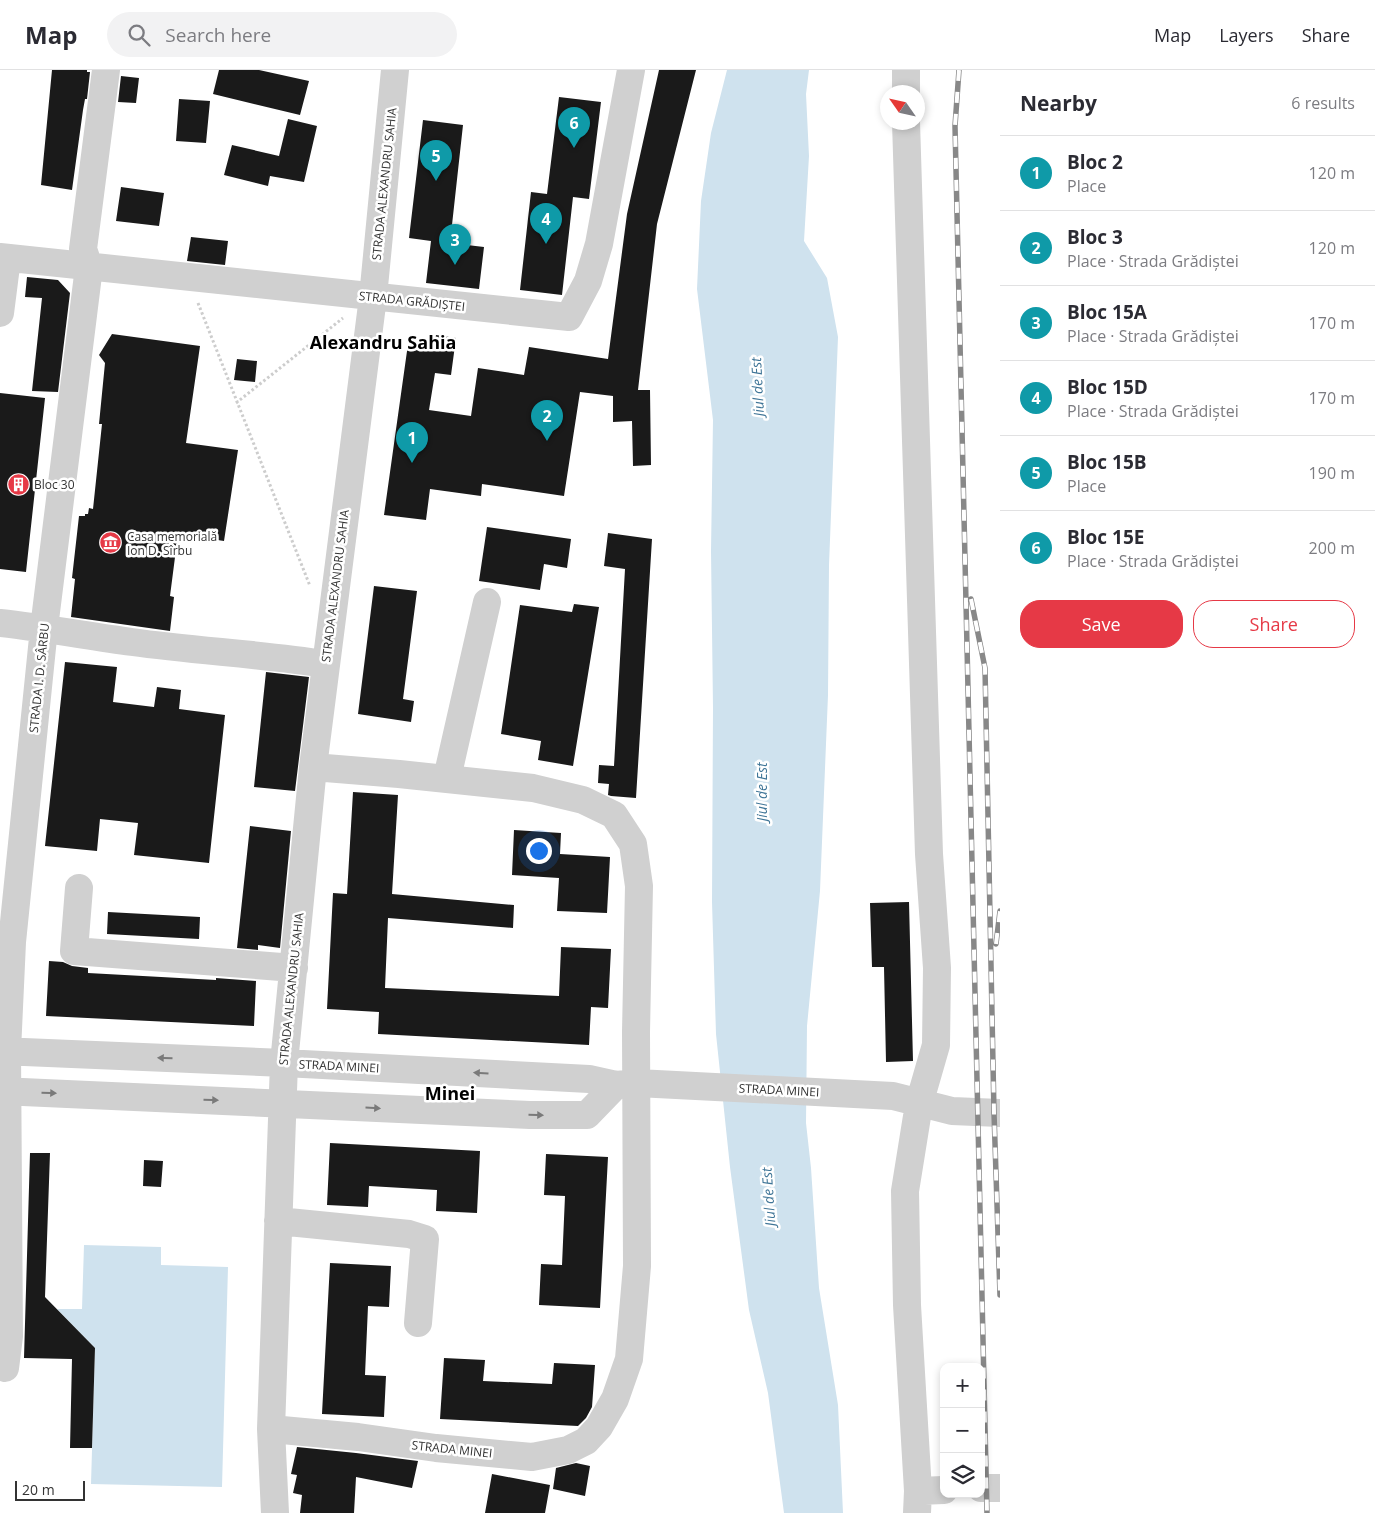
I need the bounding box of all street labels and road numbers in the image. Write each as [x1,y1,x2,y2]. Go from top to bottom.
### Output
street label: STRADA ALEXANDRU SAHIA [368,106,401,261]
street label: STRADA GRĂDIȘTEI [358,287,466,315]
street label: STRADA ALEXANDRU SAHIA [317,508,353,663]
street label: STRADA I. D. SÂRBU [25,622,53,734]
street label: STRADA ALEXANDRU SAHIA [275,911,308,1066]
street label: STRADA MINEI [298,1055,380,1077]
street label: STRADA MINEI [738,1079,820,1101]
street label: STRADA MINEI [411,1436,493,1462]

